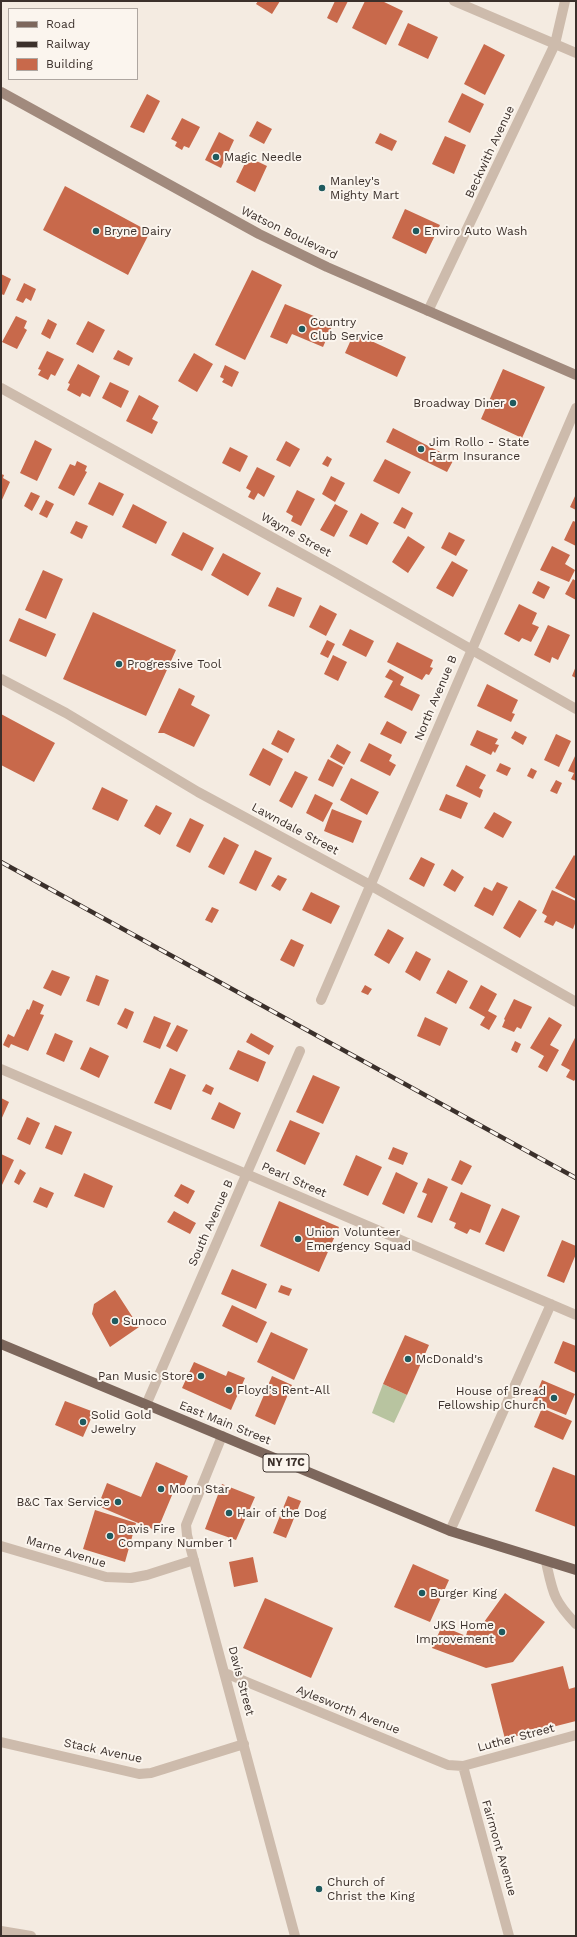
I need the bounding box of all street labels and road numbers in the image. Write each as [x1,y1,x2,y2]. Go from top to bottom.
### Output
street label: Beckwith Avenue [462,103,518,201]
street label: Watson Boulevard [238,203,340,263]
street label: Wayne Street [258,510,334,560]
street label: North Avenue B [412,653,460,743]
street label: Lawndale Street [249,800,341,858]
street label: Pearl Street [259,1159,329,1201]
street label: South Avenue B [185,1177,237,1269]
street label: East Main Street [177,1398,273,1448]
road number: NY 17C [263,1454,309,1472]
street label: Marne Avenue [24,1533,108,1571]
street label: Davis Street [225,1645,257,1717]
street label: Aylesworth Avenue [294,1683,402,1737]
street label: Luther Street [476,1721,556,1755]
street label: Stack Avenue [63,1736,143,1766]
street label: Fairmont Avenue [478,1798,520,1898]

